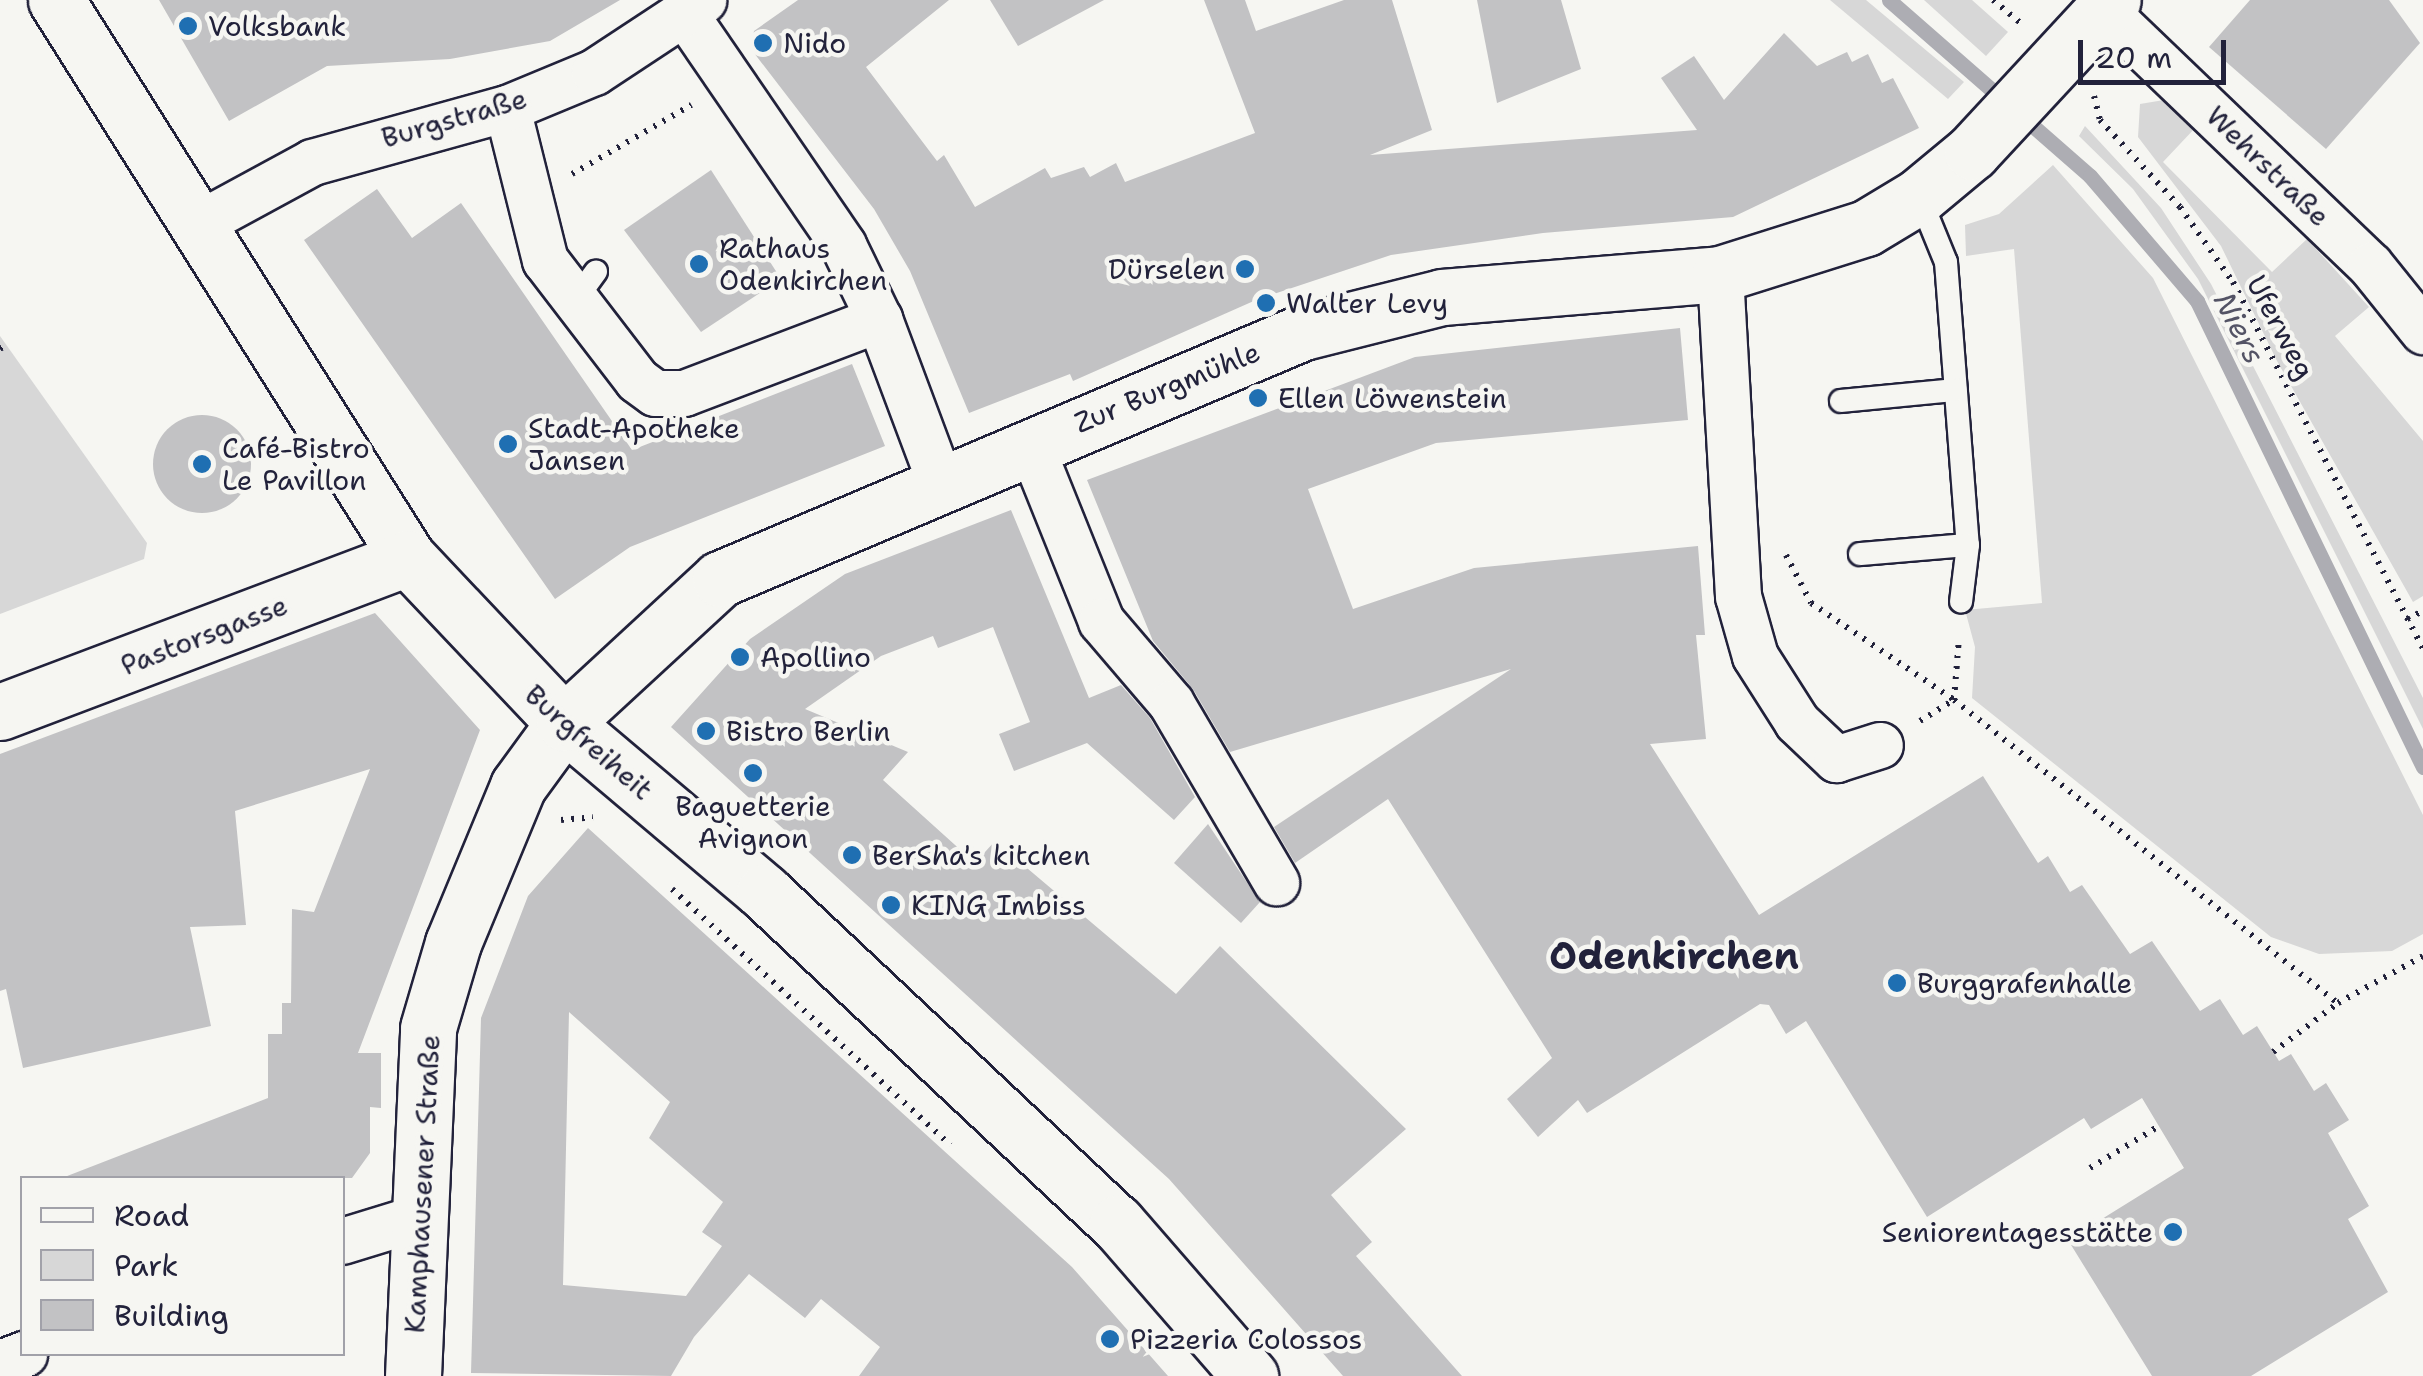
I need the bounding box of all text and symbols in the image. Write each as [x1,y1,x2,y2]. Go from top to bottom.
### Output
place label: Volksbank [208,9,346,43]
marker: Volksbank [177,15,199,37]
scale bar [2083,20,2230,82]
place label: Nido [783,26,846,60]
marker: Nido [752,32,774,54]
text: 20 m [2095,37,2172,78]
street label: Burgstraße [378,81,530,155]
street label: Wehrstraße [2199,99,2337,233]
place label: Rathaus Odenkirchen [719,231,887,297]
place label: Dürselen [1108,252,1225,286]
marker: Rathaus Odenkirchen [688,253,710,275]
marker: Dürselen [1234,258,1256,280]
street label: Uferweg [2240,269,2322,385]
place label: Walter Levy [1286,286,1448,320]
water label: Niers [2206,286,2272,370]
marker: Walter Levy [1255,292,1277,314]
street label: Zur Burgmühle [1069,334,1265,440]
place label: Ellen Löwenstein [1278,381,1507,415]
marker: Ellen Löwenstein [1247,387,1269,409]
place label: Stadt-Apotheke Jansen [528,411,740,477]
place label: Café-Bistro Le Pavillon [222,431,370,497]
marker: Stadt-Apotheke Jansen [497,433,519,455]
marker: Café-Bistro Le Pavillon [191,453,213,475]
street label: Pastorsgasse [116,588,292,682]
place label: Apollino [760,640,871,674]
marker: Apollino [729,646,751,668]
street label: Burgfreiheit [518,677,660,807]
place label: Bistro Berlin [726,714,890,748]
marker: Bistro Berlin [695,720,717,742]
marker: Baguetterie Avignon [742,762,764,784]
place label: Baguetterie Avignon [675,789,831,855]
place label: BerSha's kitchen [872,838,1090,872]
marker: BerSha's kitchen [841,844,863,866]
place label: KING Imbiss [911,888,1086,922]
marker: KING Imbiss [880,894,902,916]
district label: Odenkirchen [1549,933,1799,979]
place label: Burggrafenhalle [1917,966,2132,1000]
marker: Burggrafenhalle [1886,972,1908,994]
street label: Kamphausener Straße [397,1034,447,1334]
legend [20,1176,345,1356]
text: Road [114,1195,189,1236]
place label: Seniorentagesstätte [1882,1215,2153,1249]
marker: Seniorentagesstätte [2162,1221,2184,1243]
text: Park [114,1245,178,1286]
text: Building [114,1295,229,1336]
place label: Pizzeria Colossos [1130,1322,1362,1356]
marker: Pizzeria Colossos [1099,1328,1121,1350]

